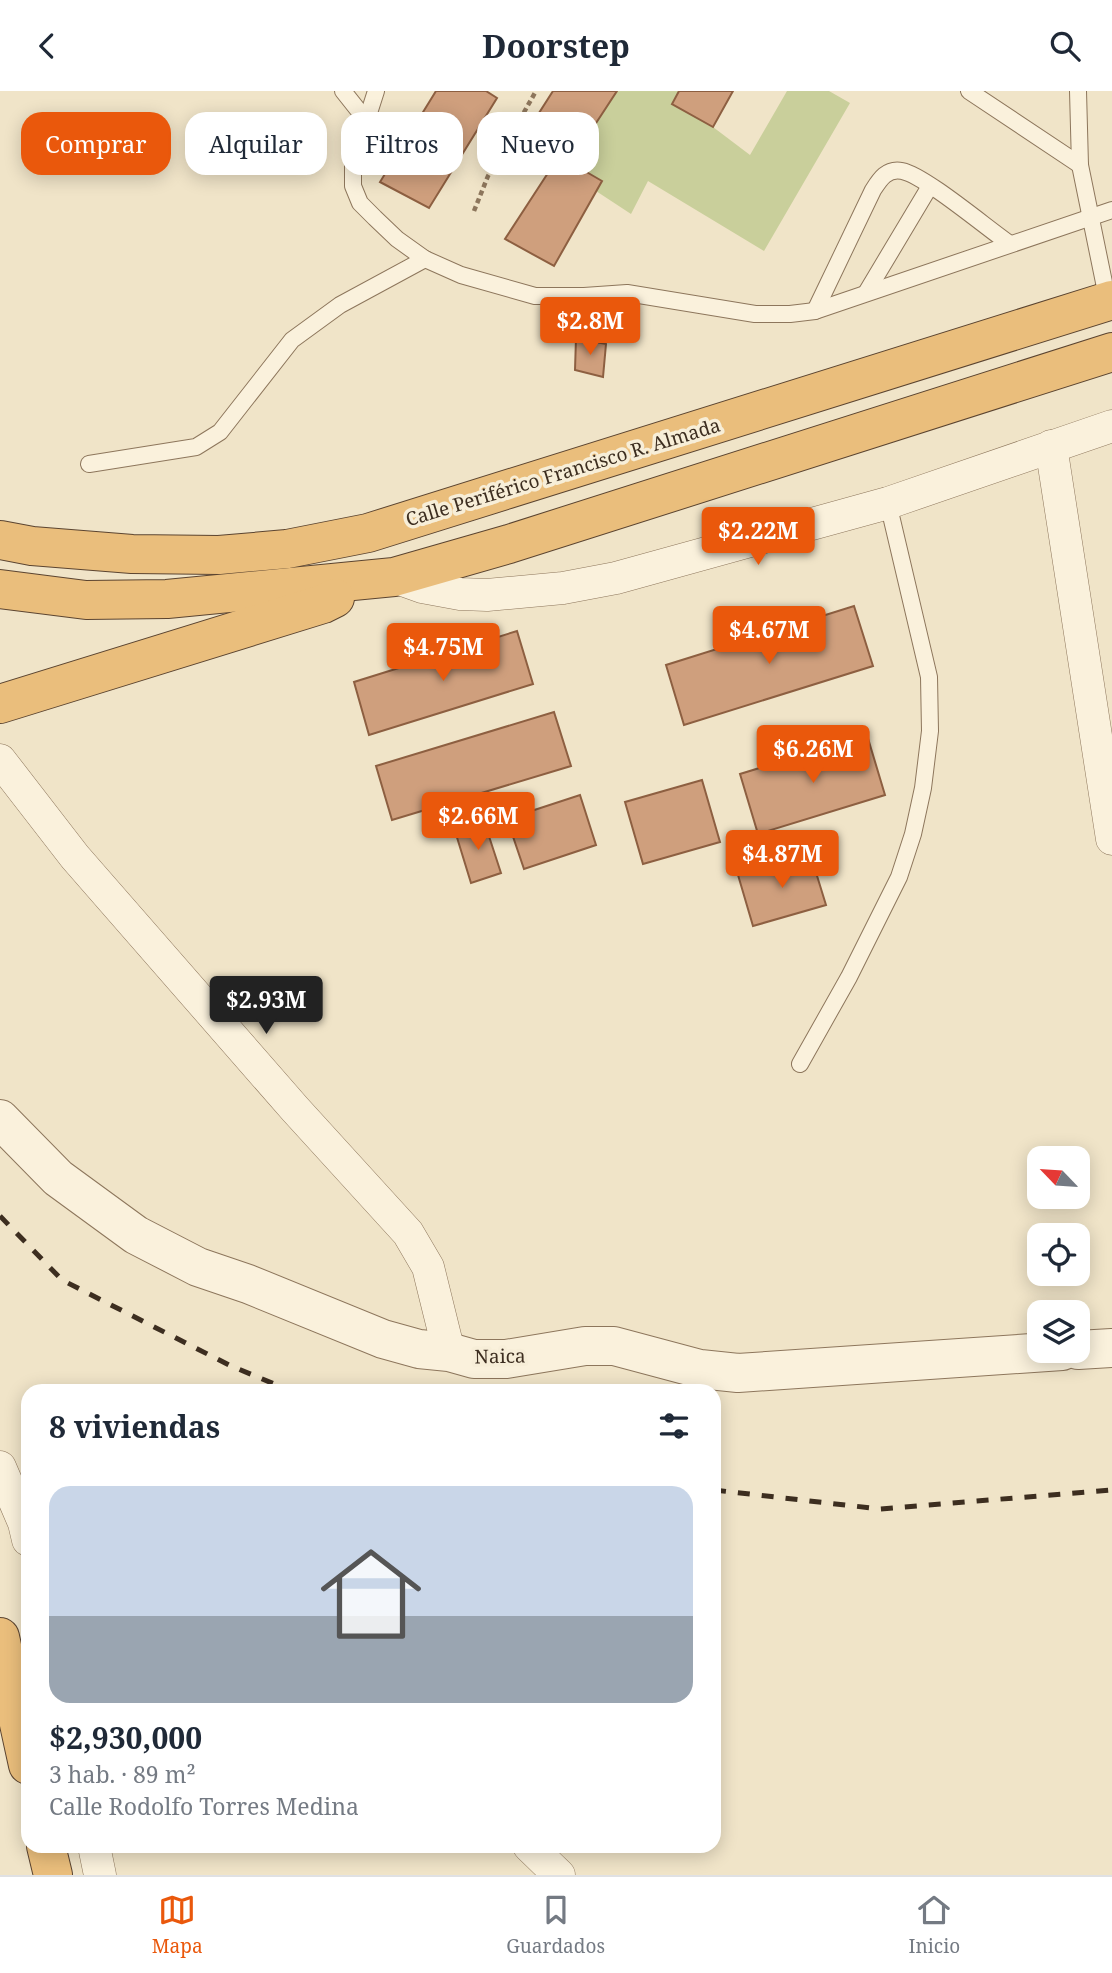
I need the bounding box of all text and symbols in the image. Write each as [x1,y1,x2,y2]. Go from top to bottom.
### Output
text: Doorstep [482,24,630,67]
icon: back [28,27,66,65]
icon: search [1046,27,1084,65]
chip: Comprar [21,112,171,175]
chip: Alquilar [185,112,327,175]
chip: Filtros [341,112,463,175]
chip: Nuevo [477,112,599,175]
pin: $2.8M [541,297,639,357]
text: $2.8M [556,304,624,336]
street label: Calle Periférico Francisco R. Almada [402,412,724,532]
pin: $2.22M [701,507,815,567]
text: $2.22M [718,514,798,546]
pin: $4.67M [712,607,826,666]
text: $4.67M [729,613,809,645]
pin: $4.75M [386,623,500,683]
text: $4.75M [403,630,483,662]
pin: $6.26M [756,725,870,785]
text: $6.26M [773,732,853,764]
pin: $2.66M [421,793,535,852]
text: $2.66M [438,799,518,831]
pin: $4.87M [725,831,839,890]
text: $4.87M [742,837,822,869]
pin: $2.93M [209,977,323,1036]
text: $2.93M [226,983,306,1015]
north arrow [1027,1146,1090,1209]
map controls [1027,1146,1090,1363]
button: locate [1027,1223,1090,1286]
button: layers [1027,1300,1090,1363]
street label: Naica [474,1343,526,1369]
text: 8 viviendas [49,1406,220,1447]
icon: filters [655,1407,693,1445]
icon: home [308,1531,434,1657]
text: $2,930,000 [49,1717,202,1758]
text: 3 hab. · 89 m² [49,1758,196,1790]
text: Calle Rodolfo Torres Medina [49,1790,359,1822]
tab: Mapa [152,1891,203,1959]
tab: Guardados [506,1891,605,1959]
tab: Inicio [909,1891,960,1959]

